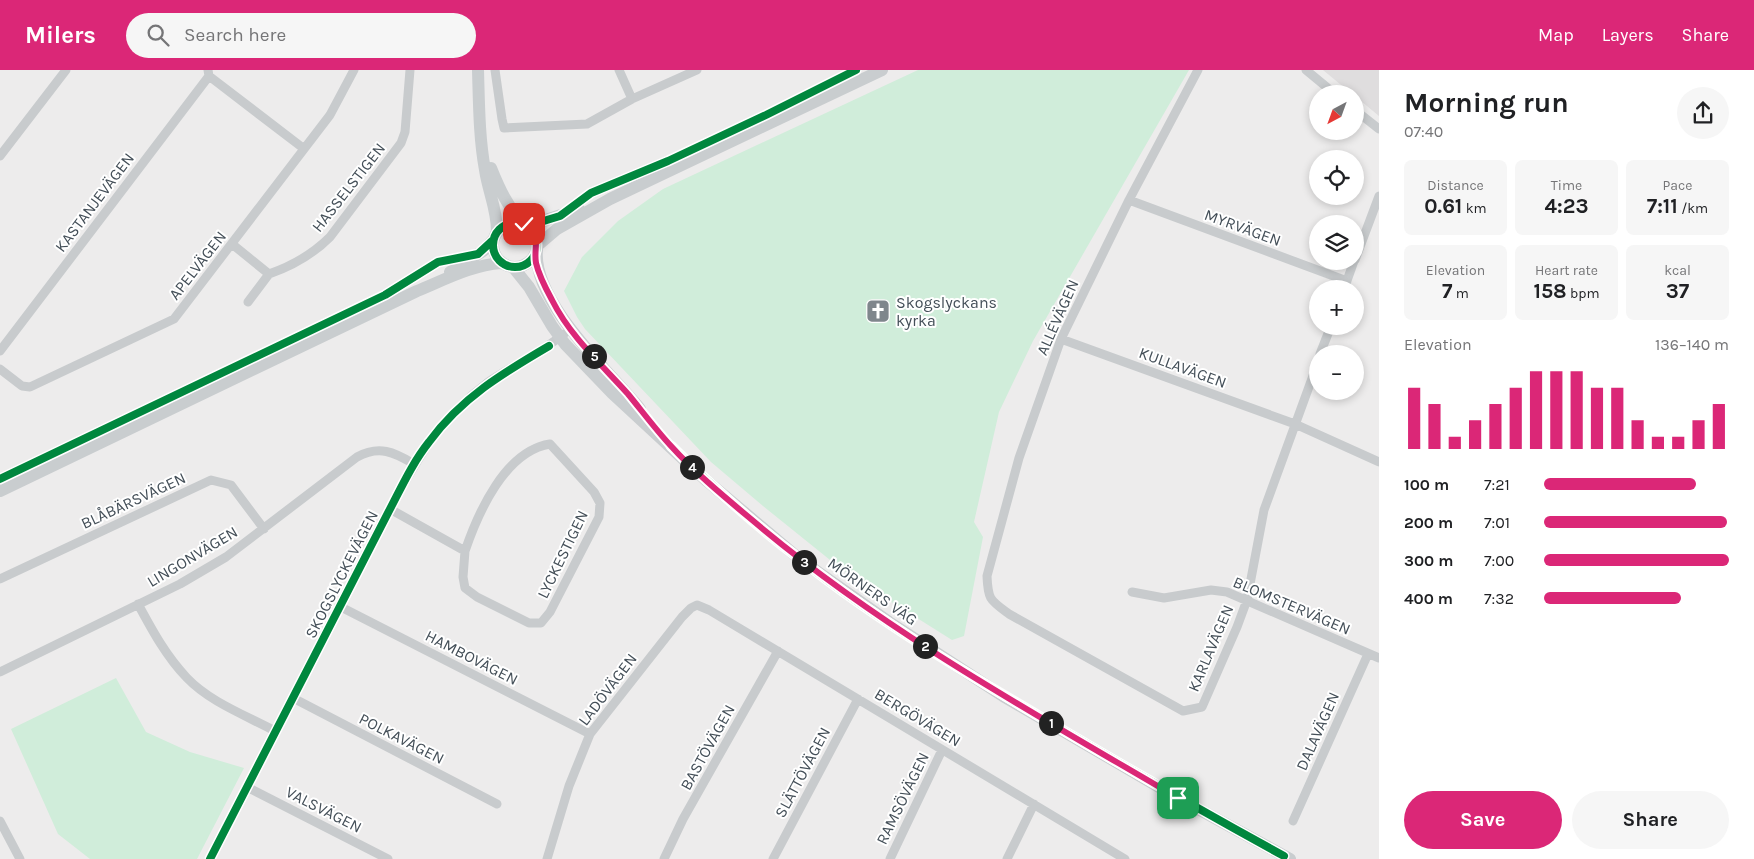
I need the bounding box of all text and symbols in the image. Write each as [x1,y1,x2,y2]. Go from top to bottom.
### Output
search box [126,13,476,58]
text: Milers [25,21,96,49]
icon: search [144,21,172,49]
text: Search here [184,24,286,46]
text: Map [1538,24,1574,46]
text: Layers [1602,24,1654,46]
text: Share [1682,24,1729,46]
north arrow [1309,85,1364,140]
map controls [1309,85,1364,400]
text: Morning run [1404,86,1569,119]
button: share [1677,87,1729,139]
text: 07:40 [1404,122,1443,141]
street label: HASSELSTIGEN [308,139,389,236]
street label: KASTANJEVÄGEN [51,149,138,256]
button: locate [1309,150,1364,205]
text: Distance [1427,177,1484,194]
text: Time [1551,177,1582,194]
text: Pace [1663,177,1692,194]
text: 0.61 [1424,194,1462,218]
text: 4:23 [1545,194,1588,218]
text: 7:11 [1647,194,1678,218]
text: km [1462,200,1487,217]
text: /km [1678,200,1708,217]
pin [503,203,545,245]
street label: MYRVÄGEN [1202,205,1284,250]
icon: check [510,210,538,238]
button: layers [1309,215,1364,270]
street label: APELVÄGEN [165,227,230,303]
text: Elevation [1426,262,1485,279]
text: Heart rate [1535,262,1598,279]
text: kcal [1664,262,1691,279]
street label: ALLÉVÄGEN [1032,276,1083,358]
text: 7 [1442,279,1453,303]
text: 158 [1533,279,1567,303]
text: 37 [1666,279,1689,303]
button: + [1309,280,1364,335]
text: m [1453,285,1469,302]
text: bpm [1567,285,1600,302]
place label: Skogslyckans kyrka [896,293,997,330]
church icon: Skogslyckans kyrka [865,298,891,324]
text: Elevation [1404,335,1472,354]
text: 136–140 m [1655,335,1729,354]
street label: KULLAVÄGEN [1136,343,1229,392]
pin: 5 [582,344,606,368]
button: − [1309,345,1364,400]
text: 5 [590,348,599,365]
pin: 4 [680,454,704,480]
text: 4 [688,459,697,476]
street label: BLÅBÄRSVÄGEN [78,468,189,533]
text: 100 m [1404,475,1449,494]
text: 7:21 [1484,475,1510,494]
street label: SKOGSLYCKEVÄGEN [301,507,382,641]
street label: LYCKESTIGEN [533,507,592,601]
text: 200 m [1404,513,1453,532]
text: 7:01 [1484,513,1510,532]
street label: LINGONVÄGEN [143,522,241,591]
pin: 3 [792,550,816,574]
text: 300 m [1404,551,1453,570]
text: 7:00 [1484,551,1514,570]
text: 3 [800,554,809,571]
street label: MÖRNERS VÄG [824,554,921,629]
street label: BLOMSTERVÄGEN [1230,572,1353,639]
text: 400 m [1404,589,1453,608]
text: 7:32 [1484,589,1514,608]
street label: KARLAVÄGEN [1184,602,1237,695]
street label: HAMBOVÄGEN [422,626,521,689]
pin: 2 [912,634,938,658]
text: 2 [921,638,930,655]
street label: LADÖVÄGEN [574,649,641,729]
street label: BERGÖVÄGEN [871,684,964,751]
street label: DALAVÄGEN [1292,689,1343,773]
street label: BASTÖVÄGEN [676,701,739,793]
street label: POLKAVÄGEN [356,709,448,768]
pin: 1 [1038,710,1064,736]
text: 1 [1049,715,1054,732]
street label: SLÄTTÖVÄGEN [771,724,834,821]
street label: RAMSÖVÄGEN [872,749,933,847]
pin [1157,777,1199,819]
street label: VALSVÄGEN [283,782,365,837]
icon: arrive [1164,784,1192,812]
button: Save [1404,791,1562,849]
button: Share [1572,791,1729,849]

